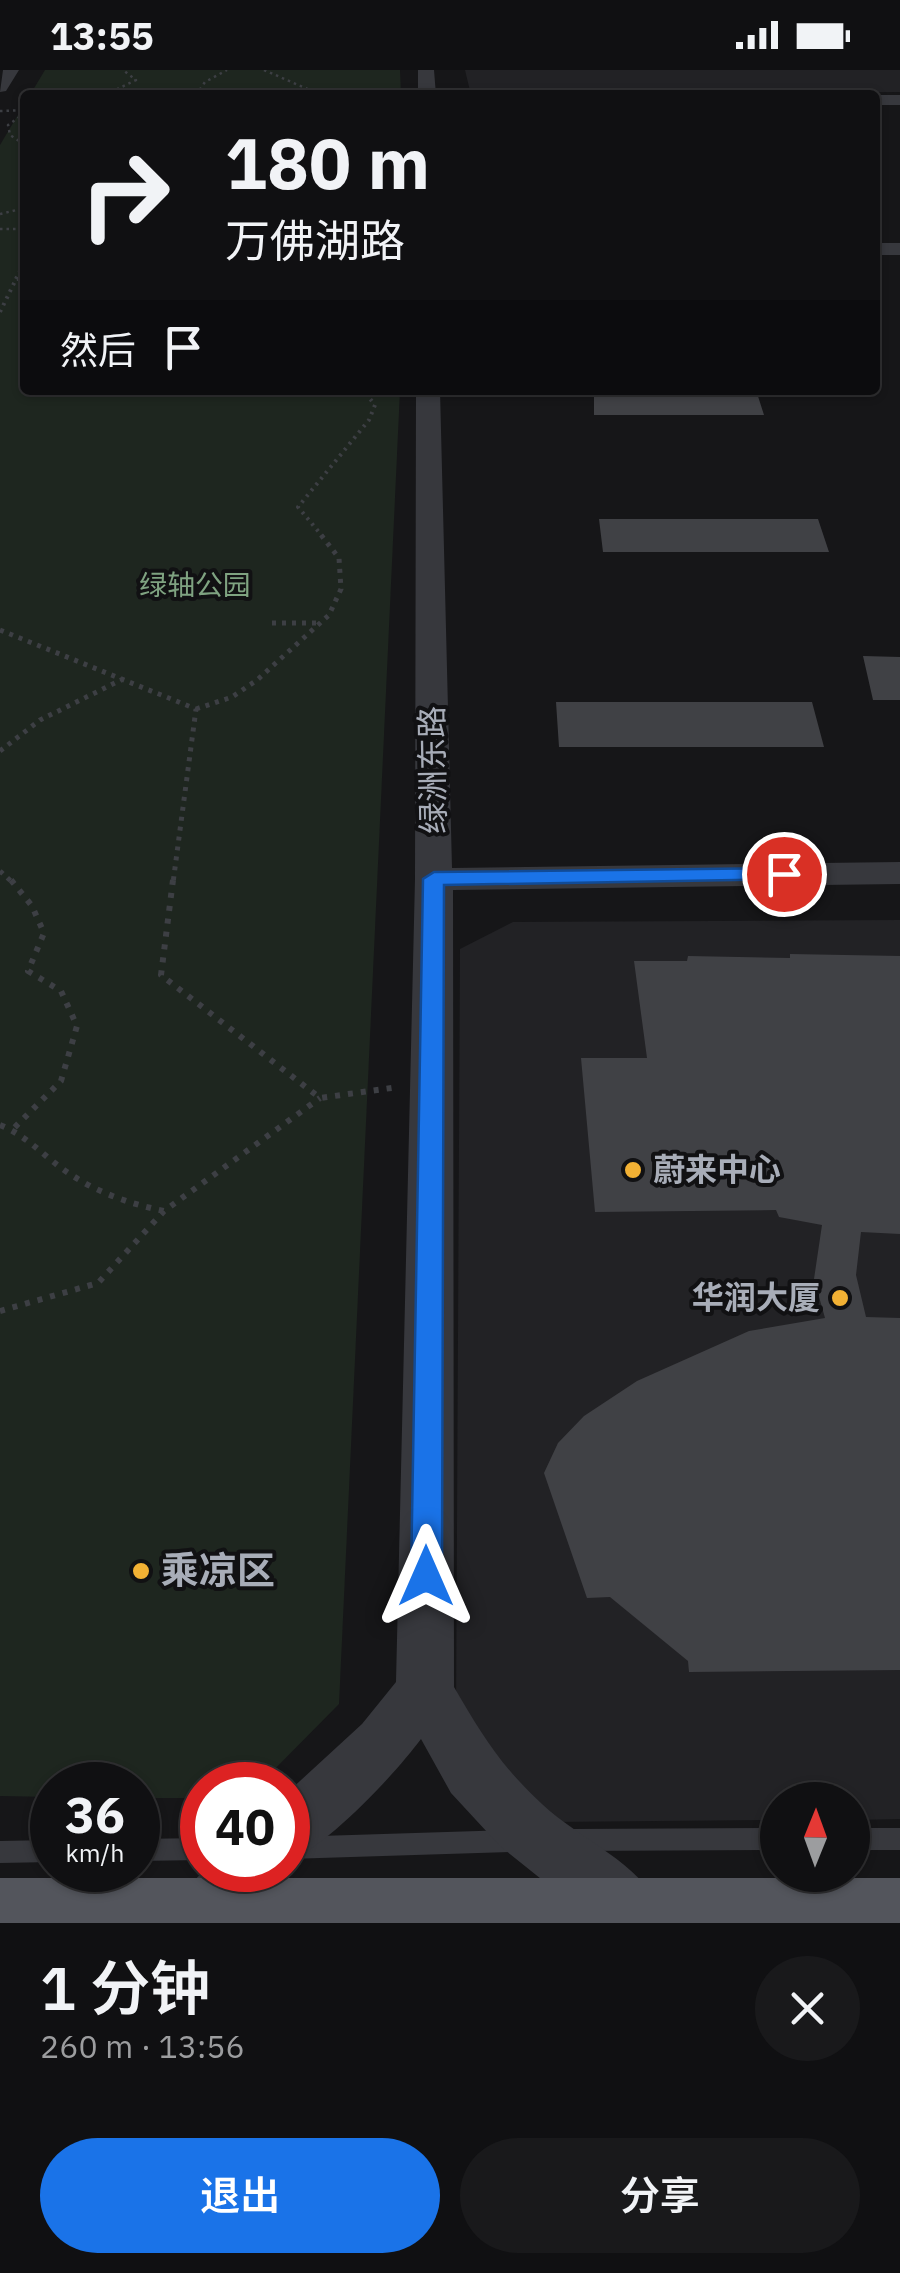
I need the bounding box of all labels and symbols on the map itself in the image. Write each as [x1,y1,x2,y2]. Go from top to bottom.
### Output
park label: 绿轴公园 [139,566,251,603]
street label: 绿洲东路 [410,706,454,834]
pin [742,832,827,917]
place label: 蔚来中心 [653,1148,781,1190]
marker: 蔚来中心 [622,1159,644,1181]
place label: 华润大厦 [692,1276,820,1318]
marker: 华润大厦 [829,1287,851,1309]
position arrow [374,1524,478,1628]
place label: 乘凉区 [161,1545,275,1594]
marker: 乘凉区 [130,1560,152,1582]
speed limit sign: 40 [180,1762,310,1892]
north arrow [760,1782,870,1892]

